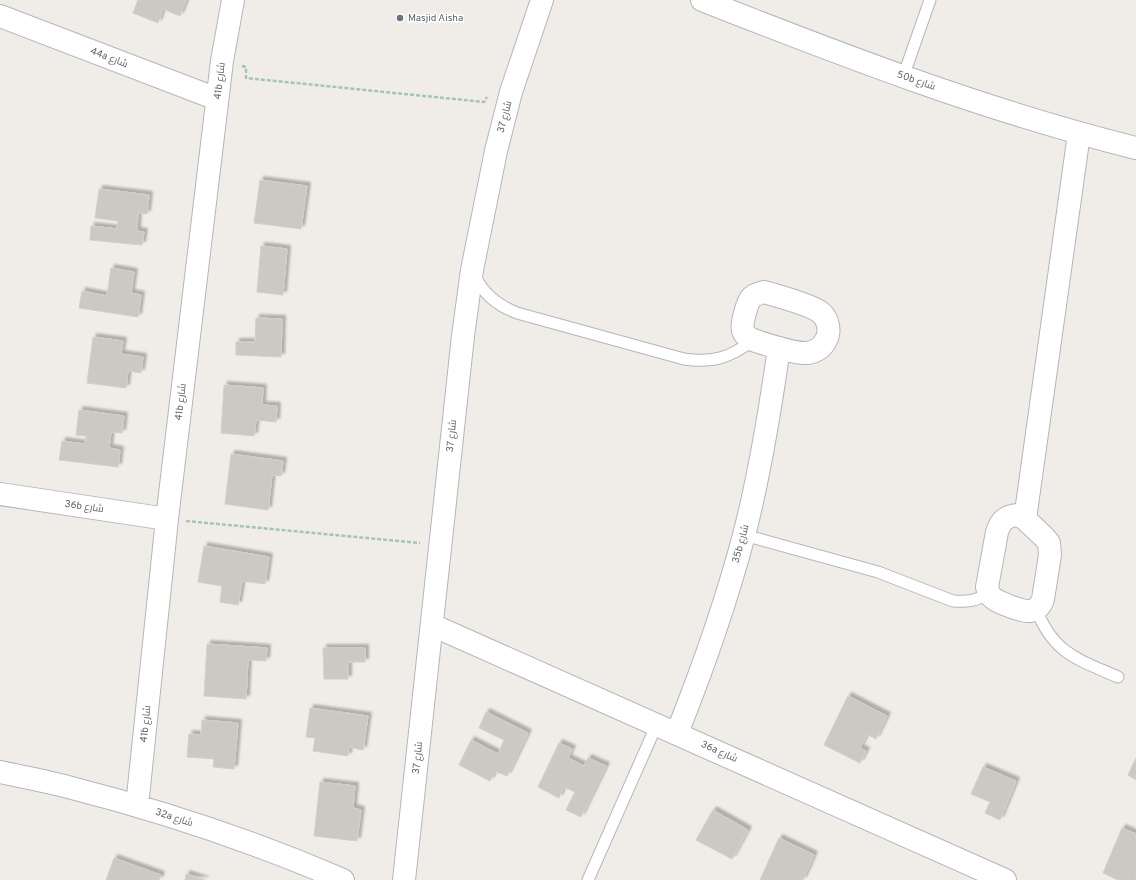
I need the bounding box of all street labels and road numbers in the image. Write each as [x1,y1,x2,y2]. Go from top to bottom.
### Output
street label: 44a شارع [88,45,130,71]
street label: 41b شارع [211,62,229,100]
street label: 50b شارع [895,68,937,94]
street label: شارع 37 [494,99,516,135]
street label: 41b شارع [172,383,190,421]
street label: شارع 37 [444,419,460,453]
street label: 36b شارع [64,498,104,516]
street label: 35b شارع [730,523,752,565]
street label: 41b شارع [138,705,154,743]
street label: 36a شارع [699,738,739,766]
street label: شارع 37 [410,741,426,775]
street label: 32a شارع [153,806,195,830]

